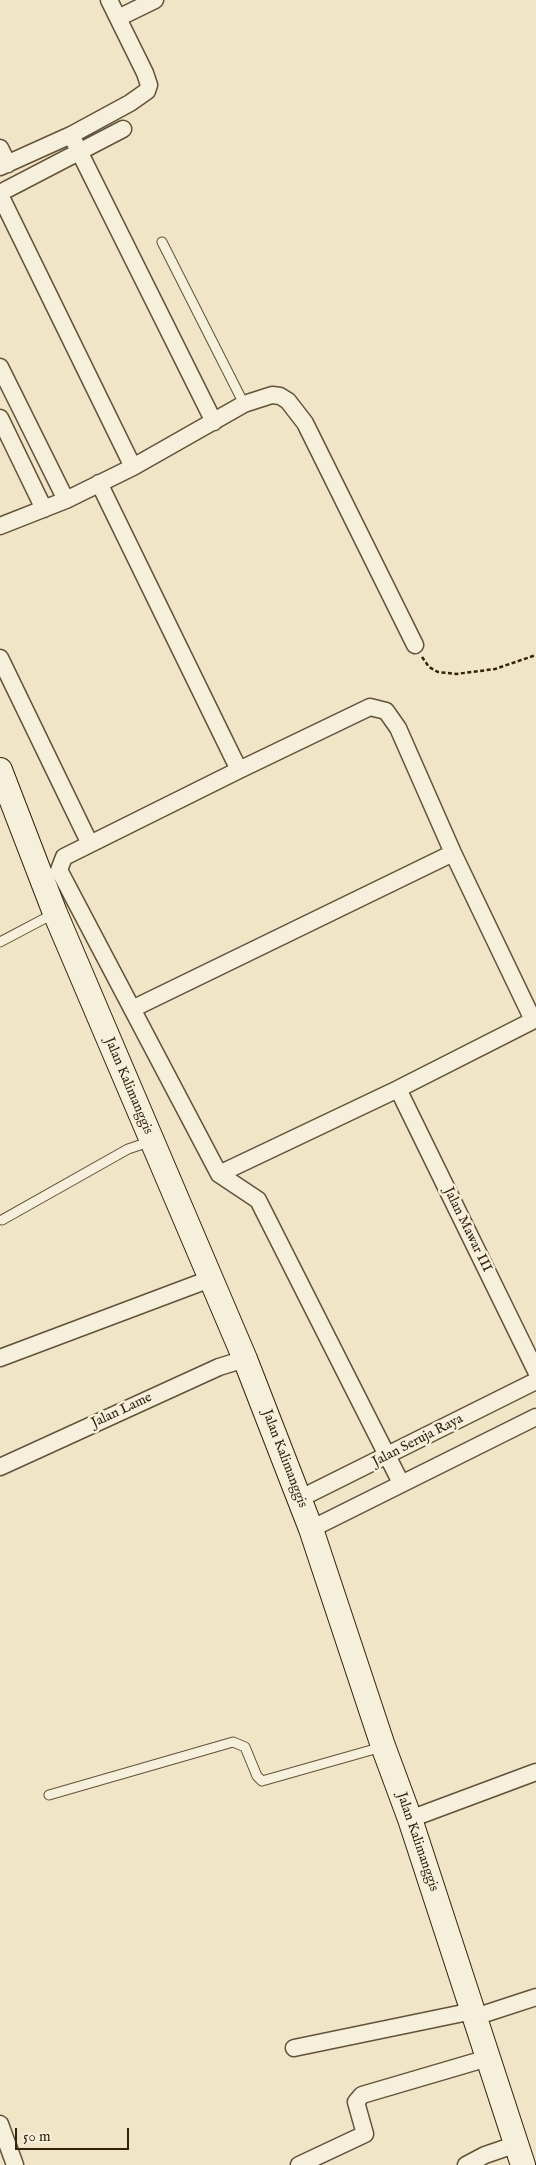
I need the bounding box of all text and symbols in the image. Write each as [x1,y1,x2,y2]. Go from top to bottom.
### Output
street label: Jalan Kalimanggis [100,1035,156,1137]
street label: Jalan Mawar III [439,1185,495,1275]
street label: Jalan Lame [89,1390,155,1432]
street label: Jalan Kalimanggis [258,1408,310,1510]
street label: Jalan Seruja Raya [370,1411,466,1471]
street label: Jalan Kalimanggis [392,1790,442,1894]
scale bar [18,2118,131,2150]
text: 50 m [23,2127,51,2146]

